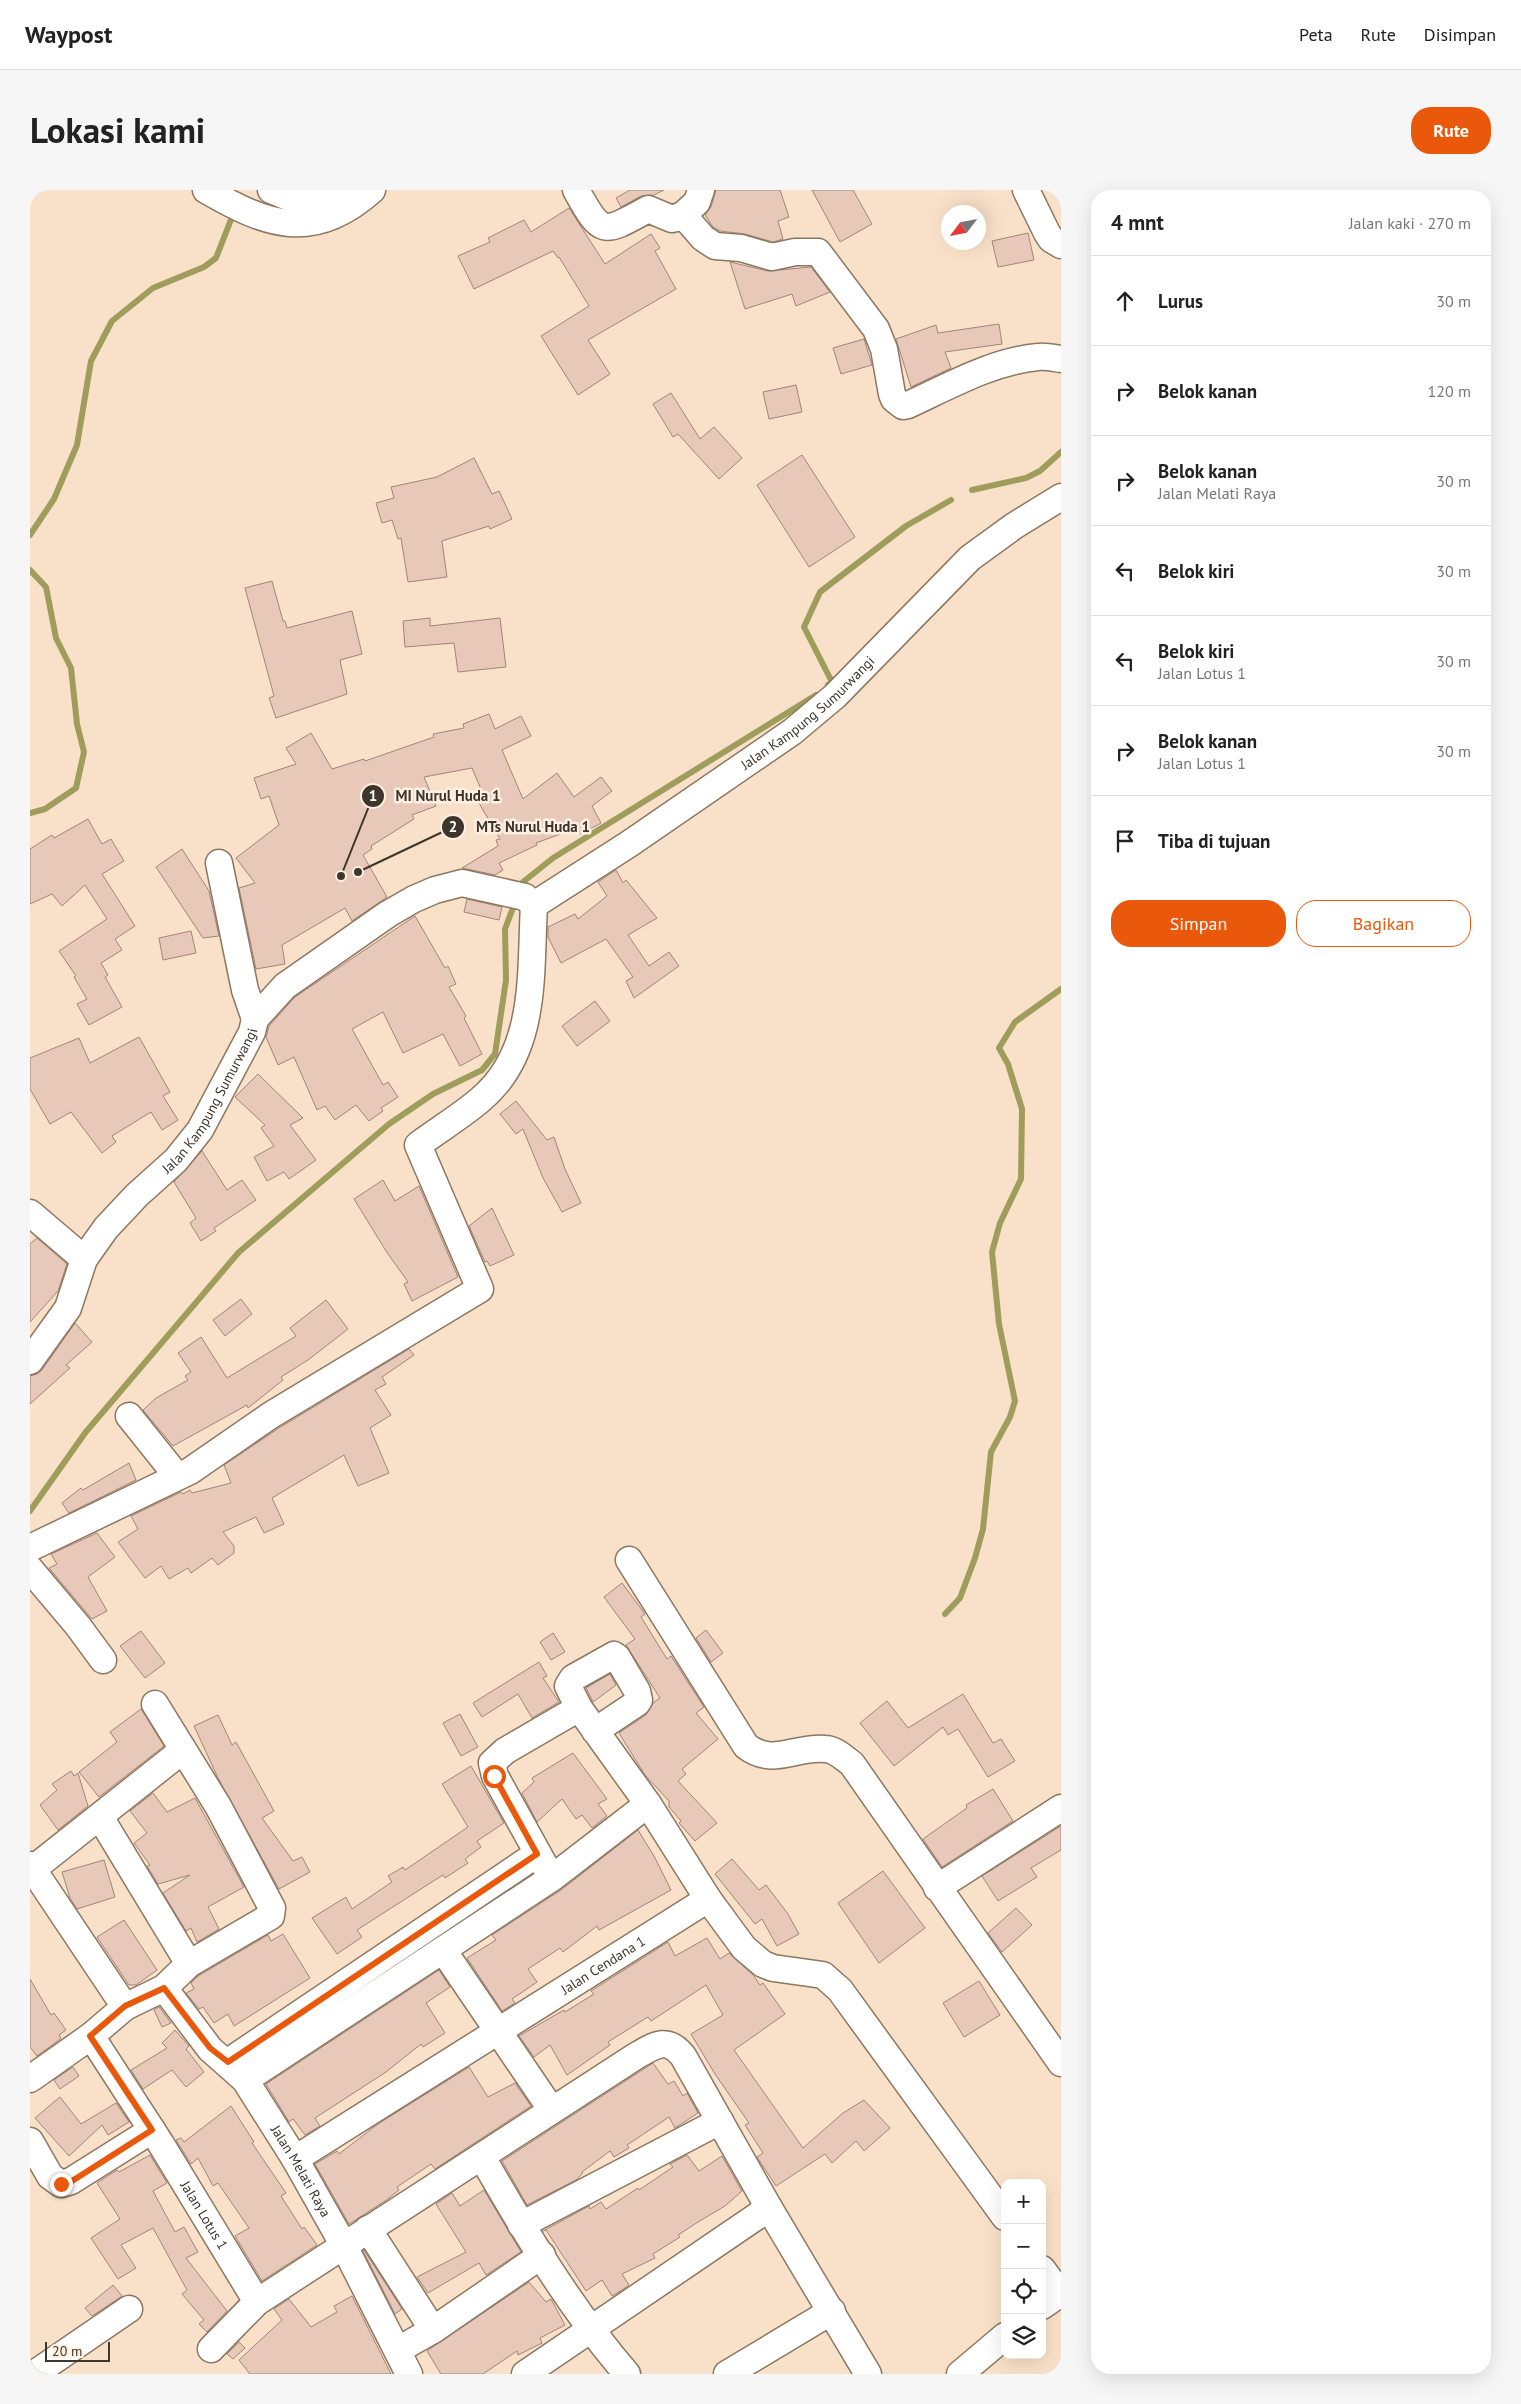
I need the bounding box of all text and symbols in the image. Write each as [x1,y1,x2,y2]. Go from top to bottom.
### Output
text: Waypost [25,19,112,50]
text: Peta [1299,23,1333,46]
text: Rute [1361,23,1396,46]
text: Disimpan [1424,23,1496,46]
text: Lokasi kami [30,107,205,153]
button: Rute [1411,107,1491,154]
north arrow [941,205,986,250]
text: 4 mnt [1111,209,1164,236]
text: Jalan kaki · 270 m [1349,213,1471,233]
icon: ahead [1111,287,1139,315]
text: Lurus [1158,289,1203,313]
text: 30 m [1436,291,1471,311]
icon: right [1111,377,1139,405]
text: Belok kanan [1158,379,1257,403]
text: 120 m [1428,381,1471,401]
text: Belok kanan [1158,459,1257,483]
icon: right [1111,467,1139,495]
text: 30 m [1436,471,1471,491]
text: Jalan Melati Raya [1158,483,1276,503]
icon: left [1111,557,1139,585]
text: Belok kiri [1158,559,1234,583]
text: 30 m [1436,561,1471,581]
text: Belok kiri [1158,639,1234,663]
icon: left [1111,647,1139,675]
text: 30 m [1436,651,1471,671]
street label: Jalan Kampung Sumurwangi [737,652,878,774]
text: Jalan Lotus 1 [1158,663,1246,683]
text: Belok kanan [1158,729,1257,753]
icon: right [1111,737,1139,765]
text: 30 m [1436,741,1471,761]
text: Jalan Lotus 1 [1158,753,1246,773]
callout: MI Nurul Huda 1 [360,781,510,811]
text: 1 [369,786,377,805]
text: MI Nurul Huda 1 [395,786,501,805]
callout: MTs Nurul Huda 1 [441,812,600,842]
text: 2 [449,817,457,836]
text: MTs Nurul Huda 1 [476,817,590,836]
icon: arrive [1111,827,1139,855]
text: Tiba di tujuan [1158,829,1270,853]
button: Simpan [1111,900,1286,947]
button: Bagikan [1296,900,1471,947]
street label: Jalan Kampung Sumurwangi [157,1026,262,1178]
route start [483,1765,506,1788]
street label: Jalan Cendana 1 [557,1932,649,1999]
street label: Jalan Melati Raya [266,2121,335,2220]
route end [50,2173,73,2196]
street label: Jalan Lotus 1 [176,2177,232,2253]
map controls [1001,2179,1046,2359]
button: + [1001,2179,1046,2224]
button: − [1001,2224,1046,2269]
button: locate [1001,2269,1046,2314]
button: layers [1001,2314,1046,2359]
scale bar [45,2339,110,2362]
text: 20 m [52,2342,82,2360]

